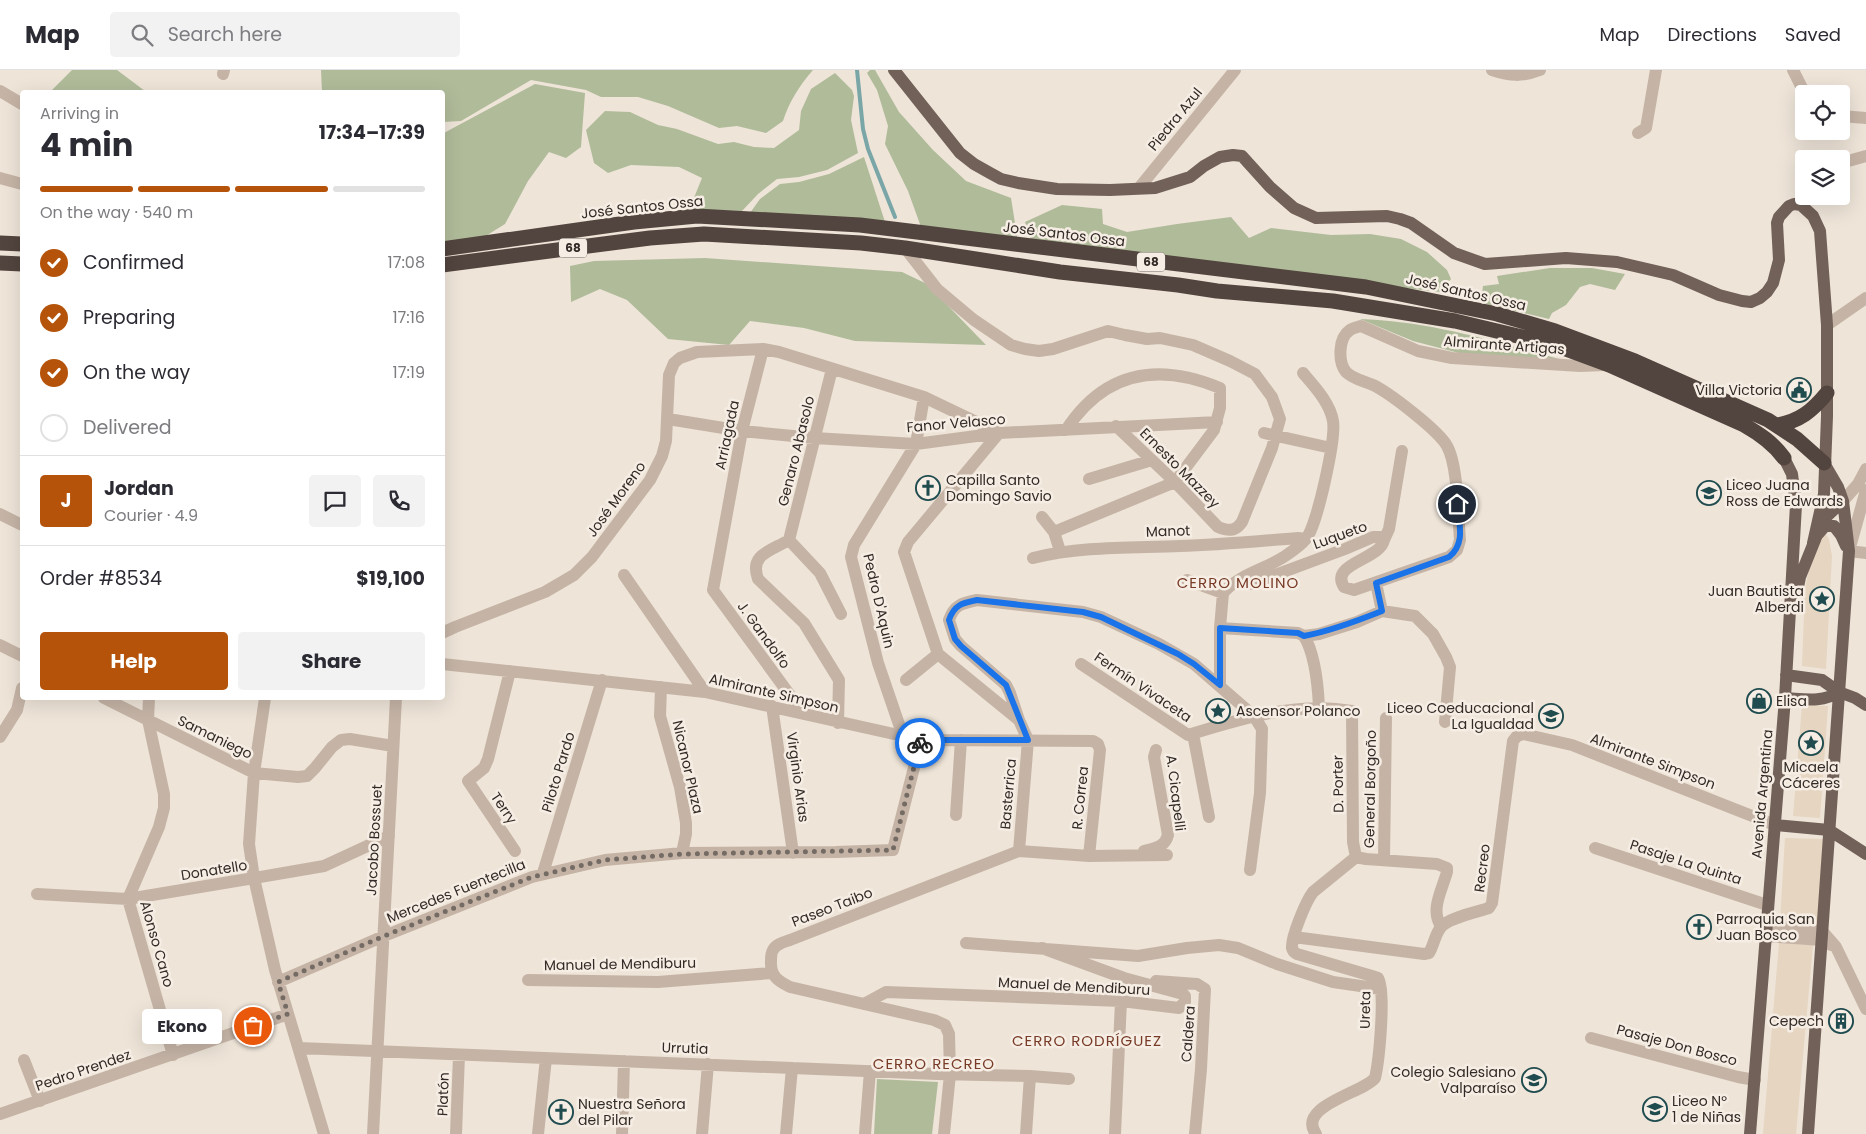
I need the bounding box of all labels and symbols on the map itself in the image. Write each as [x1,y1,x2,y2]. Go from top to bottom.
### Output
street label: Piedra Azul [1143,83,1207,155]
street label: José Santos Ossa [580,191,704,223]
street label: José Santos Ossa [1002,217,1126,251]
road number: 68 [559,238,587,258]
road number: 68 [1137,252,1165,272]
street label: José Santos Ossa [1404,268,1528,316]
street label: Almirante Artigas [1443,331,1565,359]
public building icon: Villa Victoria [1786,377,1812,403]
place label: Villa Victoria [1695,380,1782,400]
street label: Genaro Abasolo [773,394,819,508]
street label: Arriagada [710,398,744,472]
street label: Fanor Velasco [906,409,1006,437]
street label: Ernesto Mazzey [1135,423,1225,513]
street label: José Moreno [582,457,650,541]
place label: Capilla Santo Domingo Savio [946,470,1052,506]
church icon: Capilla Santo Domingo Savio [915,475,941,501]
place label: Liceo Juana Ross de Edwards [1726,475,1843,511]
school or university icon: Liceo Juana Ross de Edwards [1696,480,1722,506]
pin [1436,483,1478,525]
street label: Luqueto [1310,516,1370,554]
street label: Manot [1145,520,1191,542]
street label: Pedro D'Aquin [858,552,900,650]
district label: CERRO MOLINO [1177,572,1299,593]
place label: Juan Bautista Alberdi [1708,581,1804,617]
place icon: Juan Bautista Alberdi [1809,586,1835,612]
street label: J. Gandolfo [733,597,795,673]
street label: Fermín Vivaceta [1090,647,1196,727]
street label: Almirante Simpson [707,668,841,718]
shop icon: Elisa [1746,688,1772,714]
place label: Elisa [1776,691,1807,711]
place icon: Ascensor Polanco [1205,698,1231,724]
place label: Liceo Coeducacional La Igualdad [1387,698,1534,734]
place label: Ascensor Polanco [1236,701,1361,721]
school or university icon: Liceo Coeducacional La Igualdad [1538,703,1564,729]
street label: Samaniego [174,710,256,764]
street label: Nicanor Plaza [668,718,708,816]
courier [895,718,945,768]
street label: Almirante Simpson [1587,728,1719,794]
street label: Avenida Argentina [1746,728,1778,860]
street label: Piloto Pardo [536,729,580,815]
street label: General Borgoño [1359,730,1381,848]
place icon: Micaela Cáceres [1798,730,1824,756]
street label: Virginio Arias [782,731,814,823]
street label: A. Cicapelli [1161,754,1191,832]
street label: D. Porter [1327,755,1349,813]
place label: Micaela Cáceres [1782,757,1840,793]
street label: Basterrica [995,758,1021,830]
street label: R. Correa [1067,765,1093,831]
street label: Jacobo Bossuet [361,784,387,896]
street label: Terry [486,788,522,828]
street label: Pasaje La Quinta [1628,834,1744,890]
street label: Recreo [1469,843,1495,893]
street label: Mercedes Fuentecilla [384,854,528,928]
street label: Donatello [179,855,249,885]
street label: Paseo Taibo [789,882,875,932]
street label: Alonso Cano [135,898,179,990]
place label: Parroquia San Juan Bosco [1716,909,1815,945]
church icon: Parroquia San Juan Bosco [1686,914,1712,940]
street label: Manuel de Mendiburu [544,953,696,975]
street label: Manuel de Mendiburu [997,972,1151,1000]
street label: Ureta [1355,991,1375,1029]
pin [232,1005,274,1047]
street label: Caldera [1176,1005,1200,1063]
callout: Ekono [143,1008,223,1044]
building icon: Cepech [1828,1008,1854,1034]
place label: Cepech [1769,1011,1824,1031]
street label: Pasaje Don Bosco [1614,1019,1740,1071]
district label: CERRO RODRÍGUEZ [1012,1030,1162,1051]
street label: Urrutia [661,1037,709,1059]
street label: Pedro Prendez [33,1044,133,1096]
district label: CERRO RECREO [873,1053,995,1074]
place label: Colegio Salesiano Valparaíso [1391,1062,1516,1098]
school or university icon: Colegio Salesiano Valparaíso [1521,1067,1547,1093]
street label: Platón [432,1072,454,1116]
place label: Liceo N° 1 de Niñas [1672,1091,1741,1127]
place label: Nuestra Señora del Pilar [578,1094,686,1130]
school or university icon: Liceo N° 1 de Niñas [1642,1096,1668,1122]
church icon: Nuestra Señora del Pilar [548,1099,574,1125]

